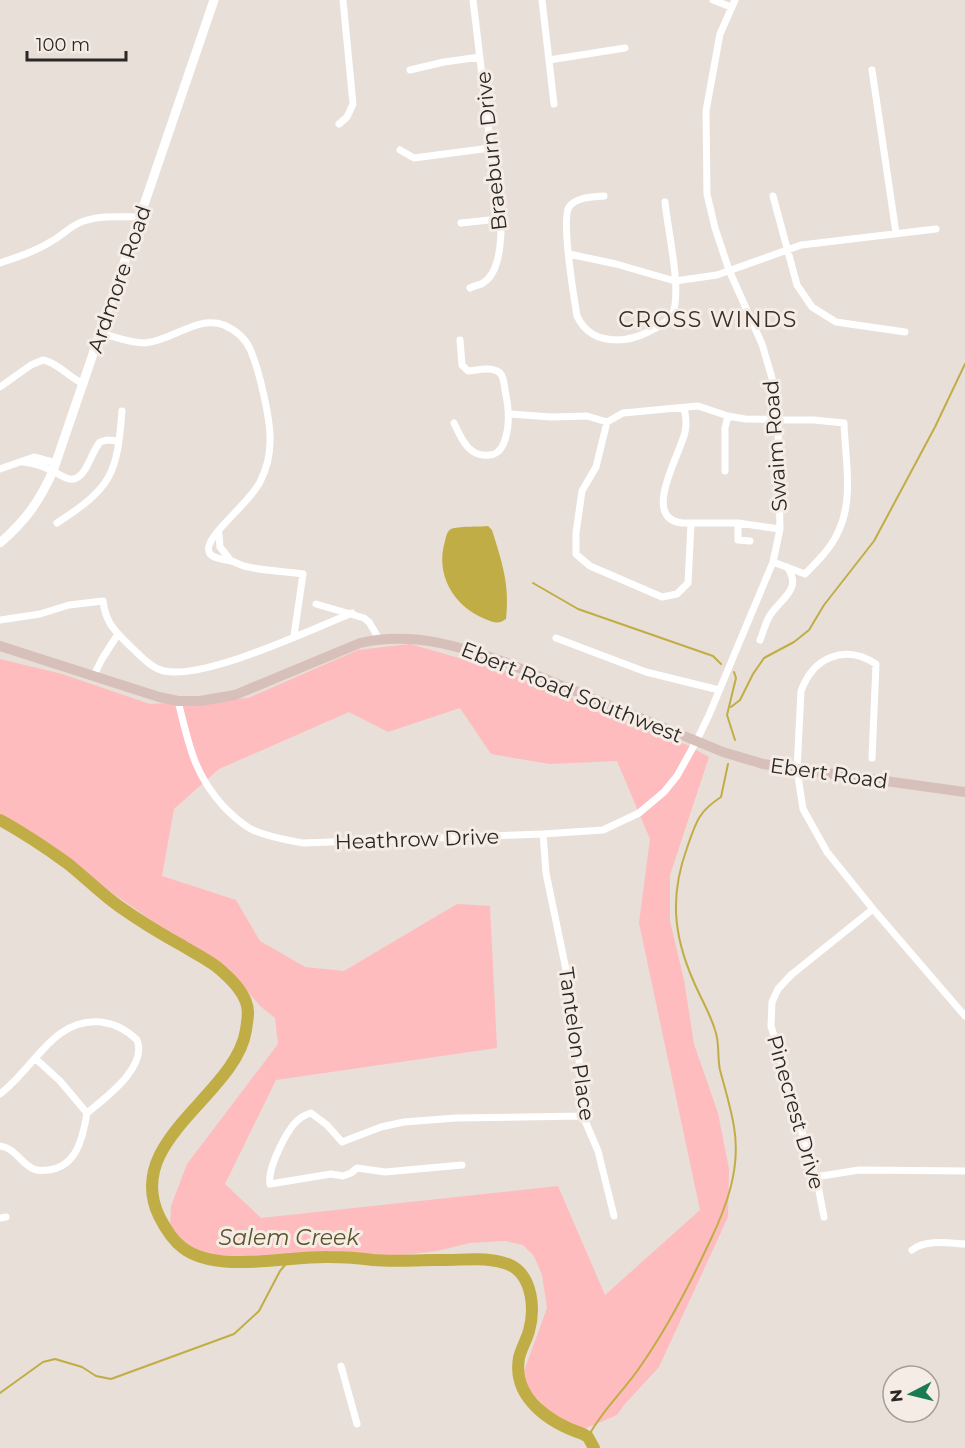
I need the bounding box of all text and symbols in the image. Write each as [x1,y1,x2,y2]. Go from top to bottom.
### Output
scale bar [27,24,126,62]
text: 100 m [36,34,90,56]
street label: Braeburn Drive [470,70,512,232]
street label: Ardmore Road [82,202,156,356]
district label: CROSS WINDS [618,306,798,333]
street label: Swaim Road [758,380,792,512]
street label: Ebert Road Southwest [458,636,686,748]
street label: Ebert Road [769,752,889,794]
street label: Heathrow Drive [334,824,500,854]
street label: Tantelon Place [554,966,600,1122]
street label: Pinecrest Drive [762,1032,830,1192]
water label: Salem Creek [219,1224,360,1251]
north arrow [881,1364,941,1424]
text: N [886,1388,907,1403]

